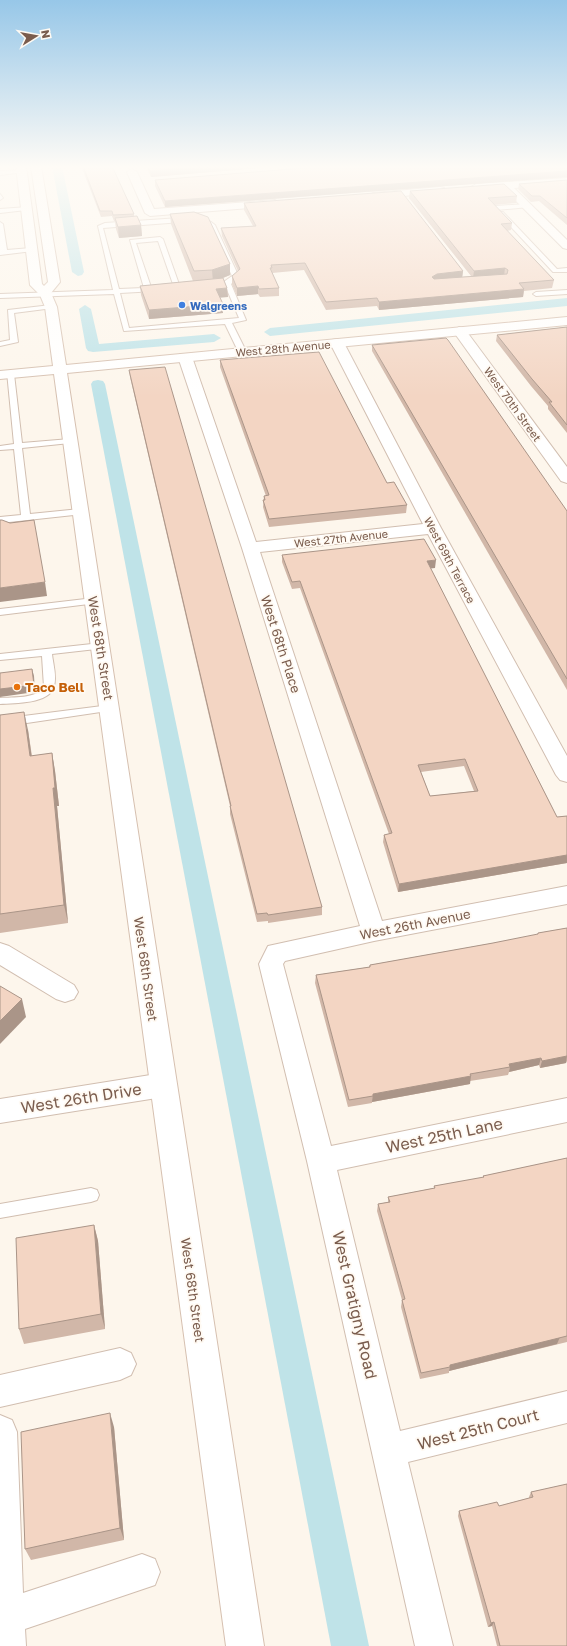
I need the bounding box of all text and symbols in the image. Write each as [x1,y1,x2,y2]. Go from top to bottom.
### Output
north arrow [16,16,56,56]
text: N [39,29,53,39]
place label: Walgreens [190,299,247,312]
marker: Walgreens [177,300,187,310]
street label: West 28th Avenue [235,337,331,359]
street label: West 70th Street [482,364,544,444]
street label: West 69th Terrace [422,515,478,605]
street label: West 27th Avenue [293,527,389,549]
street label: West 68th Place [258,593,304,695]
street label: West 68th Street [85,595,117,701]
place label: Taco Bell [25,679,85,695]
marker: Taco Bell [12,682,22,692]
street label: West 26th Avenue [358,905,472,943]
street label: West 68th Street [131,916,161,1022]
street label: West 26th Drive [19,1079,143,1117]
street label: West 25th Lane [384,1113,504,1157]
street label: West Gratigny Road [328,1229,382,1381]
street label: West 68th Street [178,1237,208,1343]
street label: West 25th Court [415,1404,541,1454]

